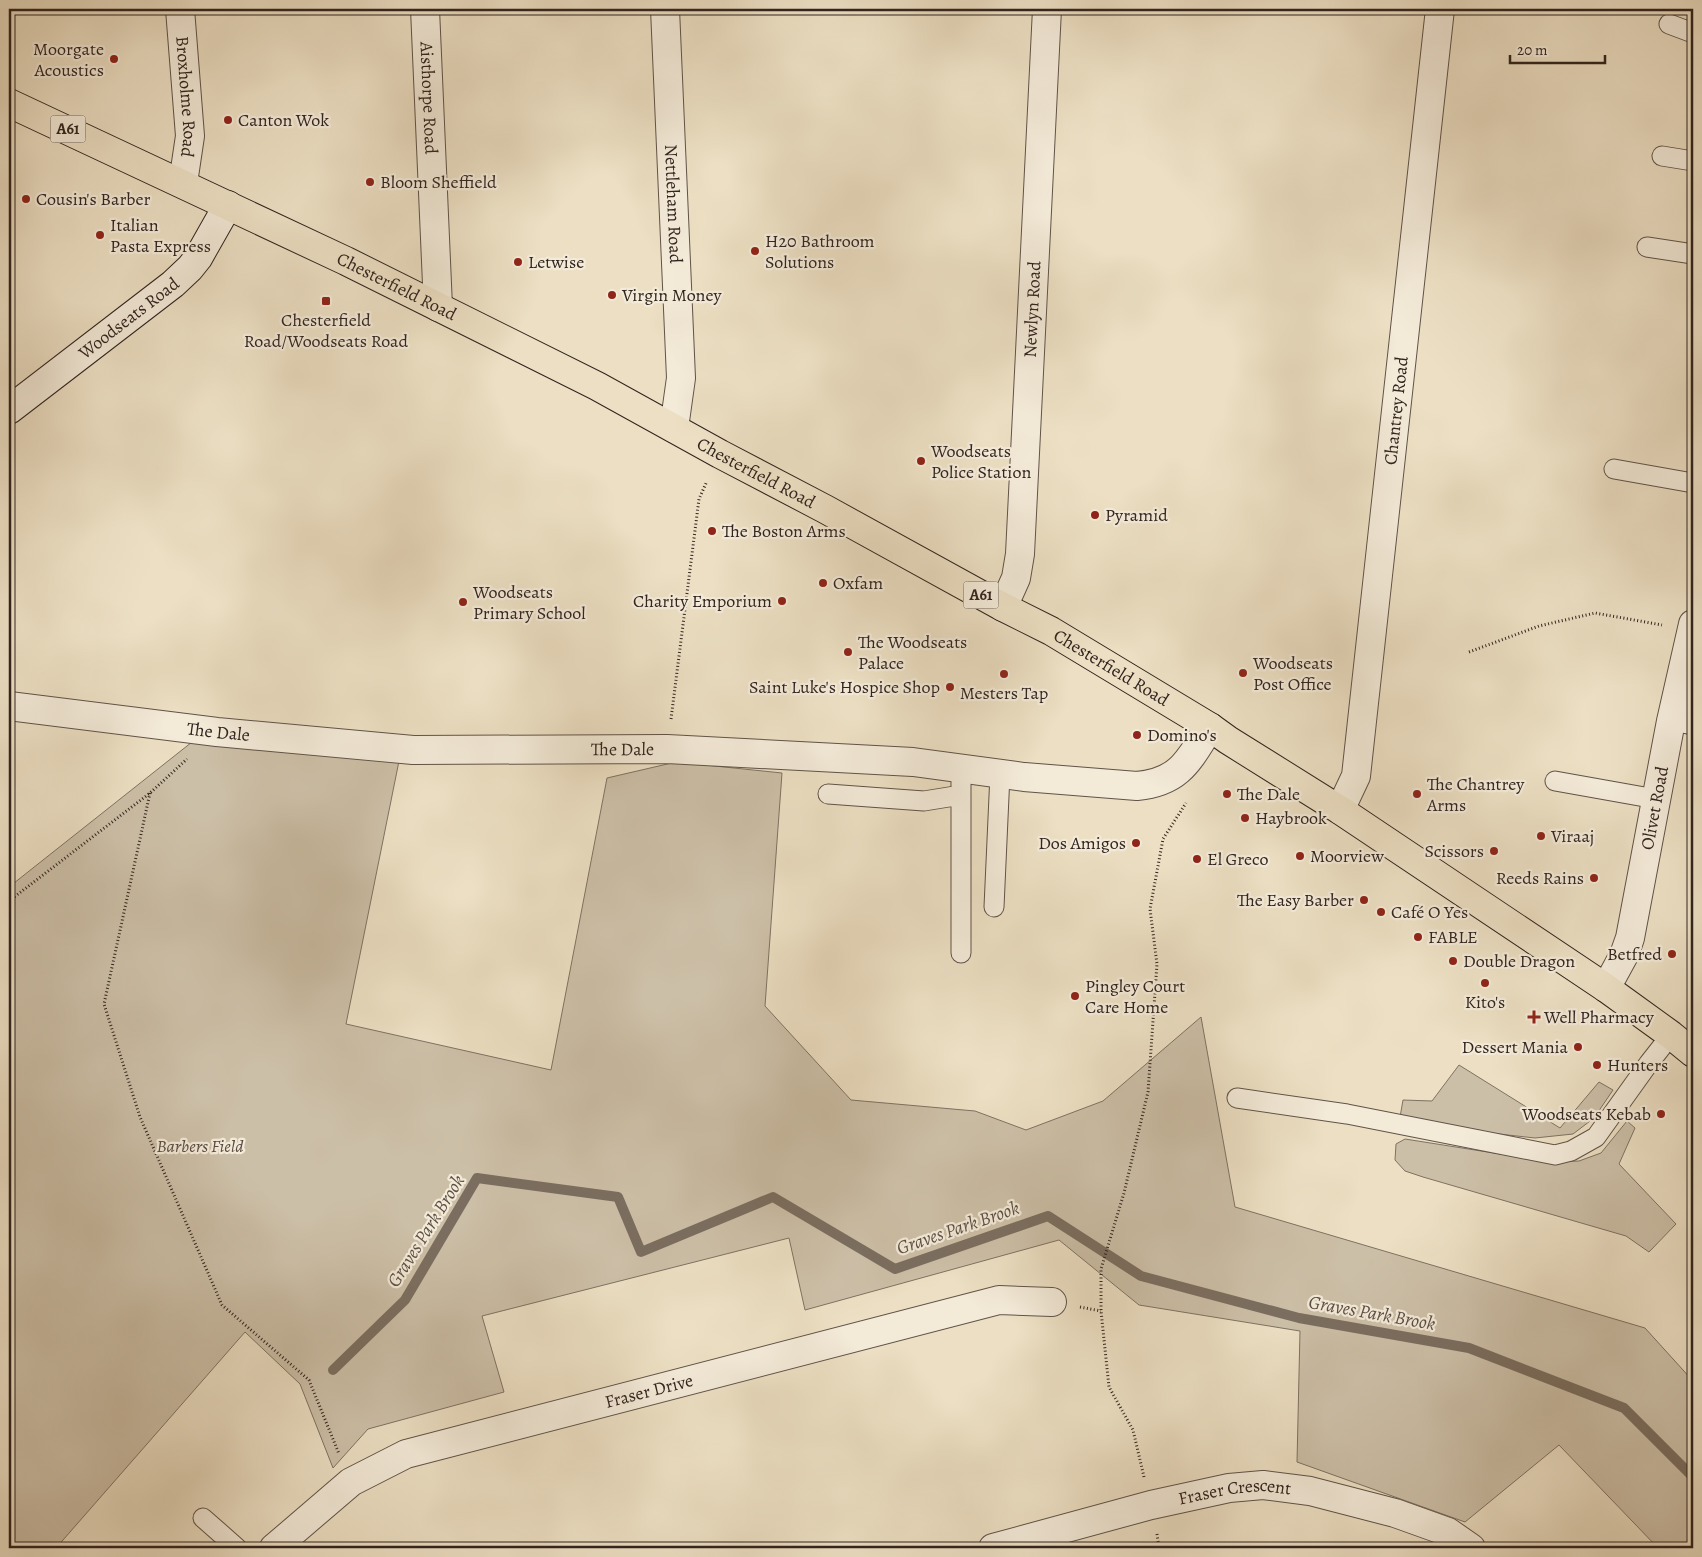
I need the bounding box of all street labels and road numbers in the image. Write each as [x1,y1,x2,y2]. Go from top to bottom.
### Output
street label: Broxholme Road [170,35,202,159]
street label: Aisthorpe Road [414,40,443,155]
road number: A61 [50,116,86,142]
street label: Nettleham Road [659,144,688,264]
street label: Chesterfield Road [333,246,461,326]
street label: Newlyn Road [1018,260,1047,358]
street label: Woodseats Road [73,271,184,365]
street label: Chantrey Road [1378,355,1414,466]
street label: Chesterfield Road [693,432,820,514]
road number: A61 [964,582,998,608]
street label: Chesterfield Road [1049,623,1174,712]
street label: The Dale [186,716,251,747]
street label: The Dale [591,737,654,761]
street label: Olivet Road [1635,764,1674,852]
street label: Fraser Drive [602,1368,695,1414]
street label: Fraser Crescent [1176,1473,1293,1511]

